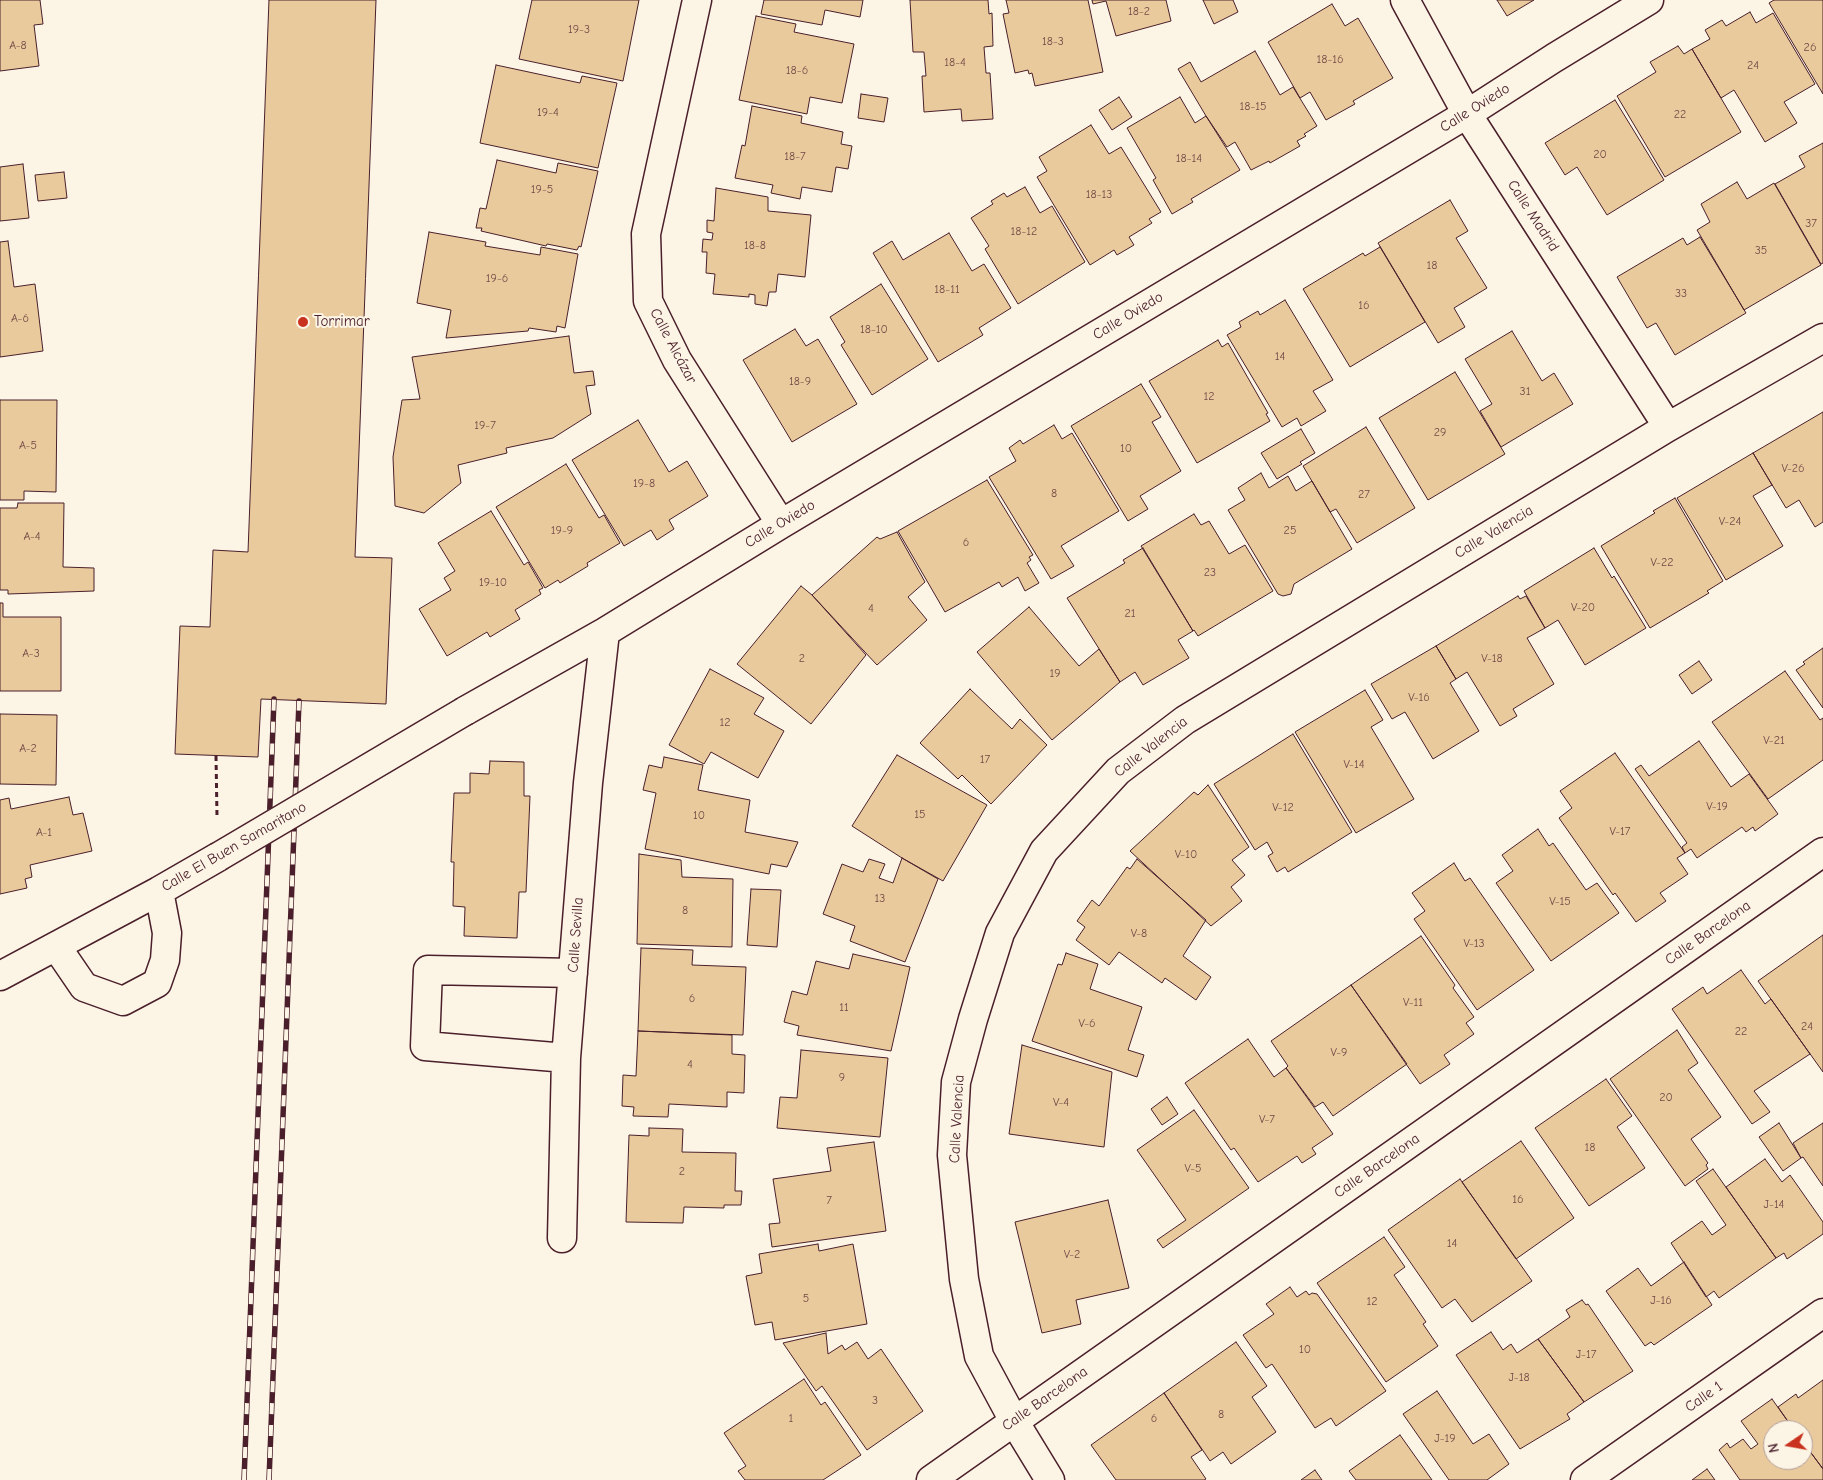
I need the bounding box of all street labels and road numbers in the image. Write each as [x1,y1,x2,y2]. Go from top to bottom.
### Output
street label: Calle Oviedo [1437,79,1513,137]
street label: Calle Madrid [1503,177,1563,255]
street label: Calle Oviedo [1090,288,1166,344]
street label: Calle Alcázar [646,305,700,387]
street label: Calle Oviedo [742,496,818,552]
street label: Calle Valencia [1451,502,1537,562]
street label: Calle Valencia [1111,713,1191,781]
street label: Calle El Buen Samaritano [158,798,310,896]
street label: Calle Sevilla [564,897,588,973]
street label: Calle Barcelona [1662,897,1754,969]
street label: Calle Valencia [946,1074,968,1164]
street label: Calle Barcelona [1331,1130,1423,1202]
street label: Calle Barcelona [999,1363,1091,1435]
street label: Calle 1 [1682,1378,1726,1416]

